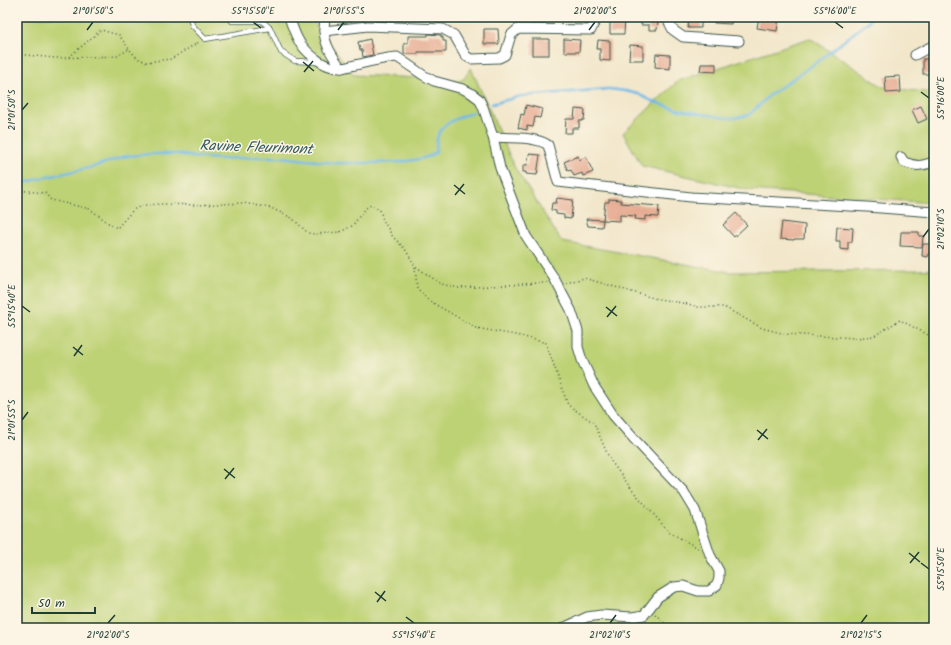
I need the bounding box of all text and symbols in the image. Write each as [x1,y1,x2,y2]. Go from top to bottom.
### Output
text: 21°01'50"S [73,3,114,19]
text: 55°15'50"E [231,3,276,19]
text: 21°01'55"S [323,3,365,19]
text: 21°02'00"S [573,3,617,19]
text: 55°16'00"E [813,3,858,19]
text: 55°16'00"E [933,75,949,120]
text: 21°01'50"S [4,89,20,130]
water label: Ravine Fleurimont [199,134,315,162]
text: 21°02'10"S [933,208,949,250]
text: 55°15'40"E [4,283,20,328]
text: 21°01'55"S [4,399,20,441]
text: 55°15'50"E [933,546,949,591]
scale bar [32,589,95,615]
text: 50 m [38,594,65,613]
text: 21°02'00"S [86,627,130,643]
text: 55°15'40"E [392,627,437,643]
text: 21°02'10"S [589,627,631,643]
text: 21°02'15"S [840,627,883,643]

